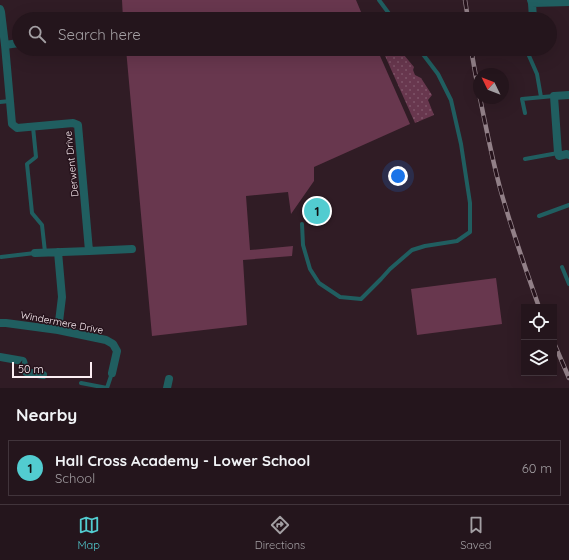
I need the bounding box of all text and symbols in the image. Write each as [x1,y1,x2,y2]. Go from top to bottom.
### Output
search box [12,12,557,56]
icon: search [26,23,48,45]
text: Search here [58,25,141,44]
north arrow [473,68,509,104]
street label: Derwent Drive [62,130,81,198]
your location [388,166,408,186]
pin: 1 [304,196,330,226]
map controls [521,304,557,376]
button: locate [521,304,557,340]
street label: Windermere Drive [19,308,105,337]
button: layers [521,340,557,376]
scale bar [12,360,92,379]
text: 50 m [18,362,44,376]
text: Nearby [16,404,77,425]
text: Hall Cross Academy - Lower School [55,451,310,470]
text: 1 [27,460,33,476]
text: 60 m [522,460,552,476]
text: School [55,470,95,486]
tab: Map [77,514,100,552]
tab: Directions [255,514,305,552]
tab: Saved [460,514,492,552]

